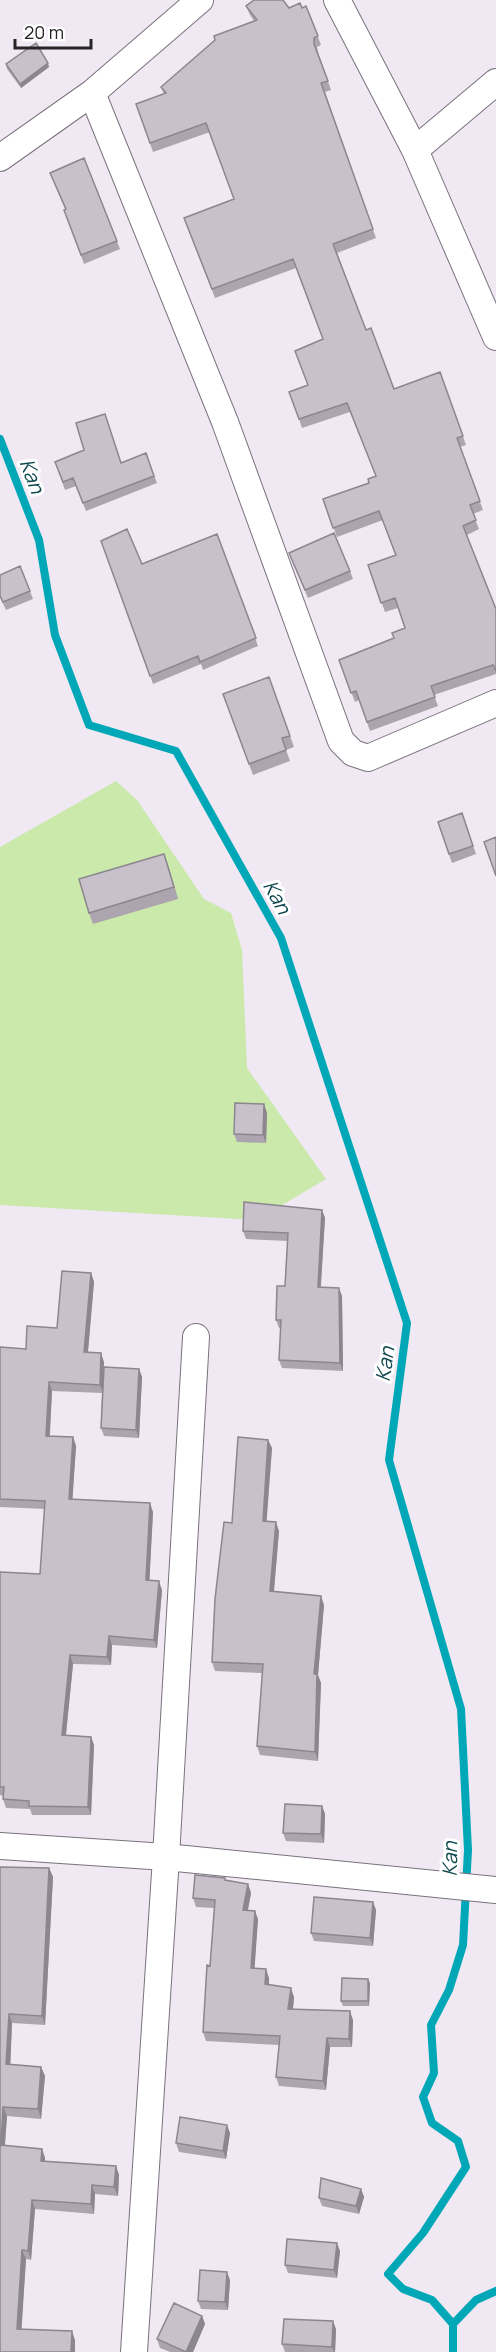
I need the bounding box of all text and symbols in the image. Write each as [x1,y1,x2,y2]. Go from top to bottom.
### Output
scale bar [15,12,92,50]
text: 20 m [24,20,64,44]
water label: Kan [14,455,52,498]
water label: Kan [257,875,298,920]
water label: Kan [369,1344,400,1383]
water label: Kan [436,1840,463,1877]

